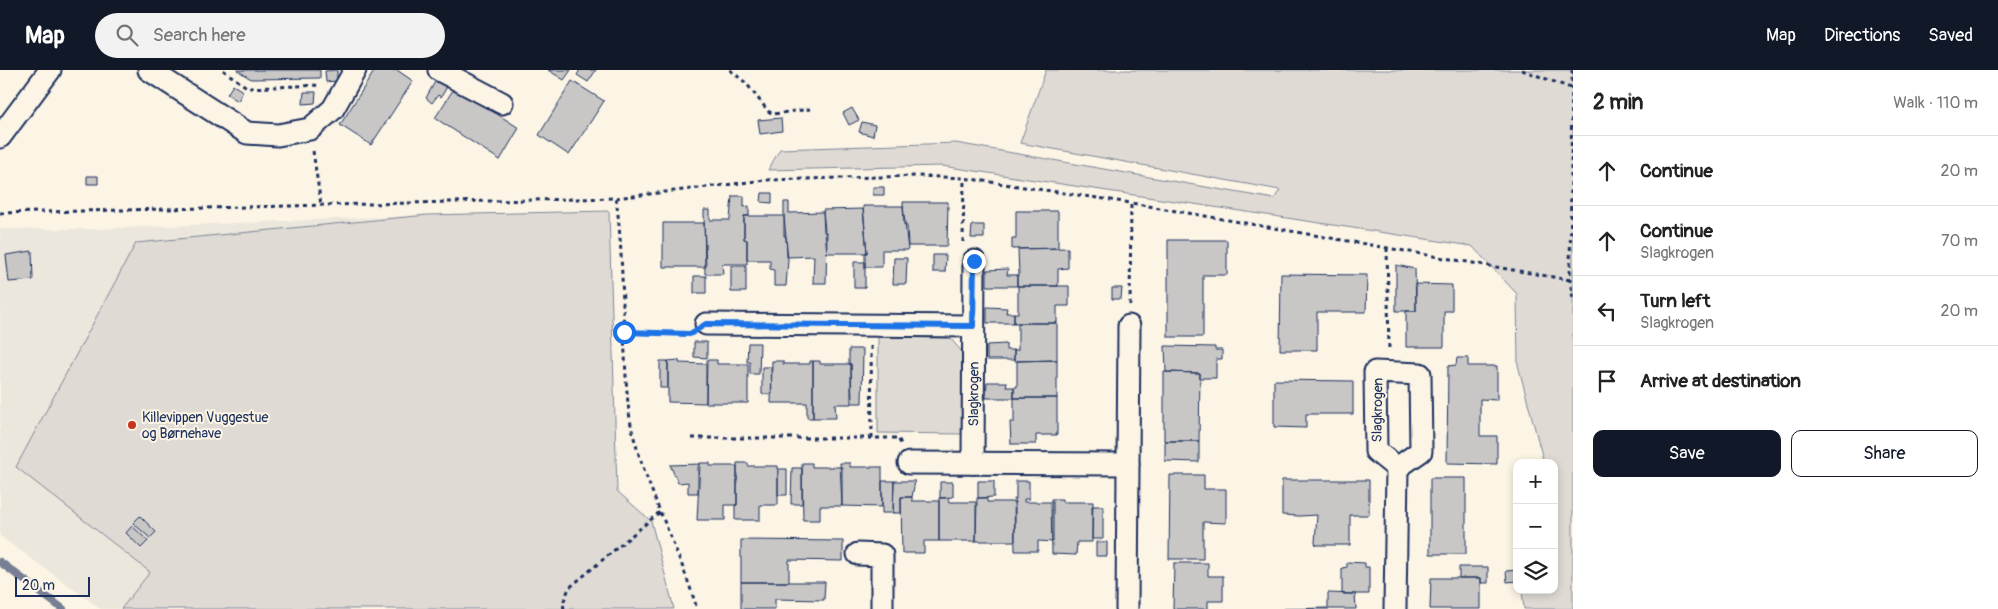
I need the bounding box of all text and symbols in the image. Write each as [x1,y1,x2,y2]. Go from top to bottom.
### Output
search box [95,13,445,58]
text: Map [25,21,65,50]
icon: search [113,21,141,49]
text: Search here [153,23,246,47]
text: Map [1766,24,1796,47]
text: Directions [1824,24,1900,47]
text: Saved [1928,24,1973,47]
text: 2 min [1593,89,1643,116]
text: Walk · 110 m [1893,93,1978,113]
icon: ahead [1593,157,1621,185]
text: Continue [1640,159,1713,183]
text: 20 m [1940,161,1978,181]
text: Continue [1640,219,1713,243]
icon: ahead [1593,227,1621,255]
text: 70 m [1941,231,1978,251]
text: Slagkrogen [1640,243,1714,263]
route end [963,250,986,273]
text: Turn left [1640,289,1710,313]
icon: left [1593,297,1621,325]
text: 20 m [1940,301,1978,321]
text: Slagkrogen [1640,313,1714,333]
route start [613,321,636,344]
street label: Slagkrogen [965,362,983,426]
icon: arrive [1593,367,1621,395]
text: Arrive at destination [1640,369,1801,393]
street label: Slagkrogen [1368,377,1387,443]
place label: Killevippen Vuggestue og Børnehave [142,409,268,442]
marker: Killevippen Vuggestue og Børnehave [126,419,138,431]
button: Save [1593,430,1781,477]
button: Share [1791,430,1978,477]
map controls [1513,459,1558,594]
button: + [1513,459,1558,504]
button: − [1513,504,1558,549]
button: layers [1513,549,1558,594]
scale bar [15,574,90,597]
text: 20 m [22,577,55,594]

